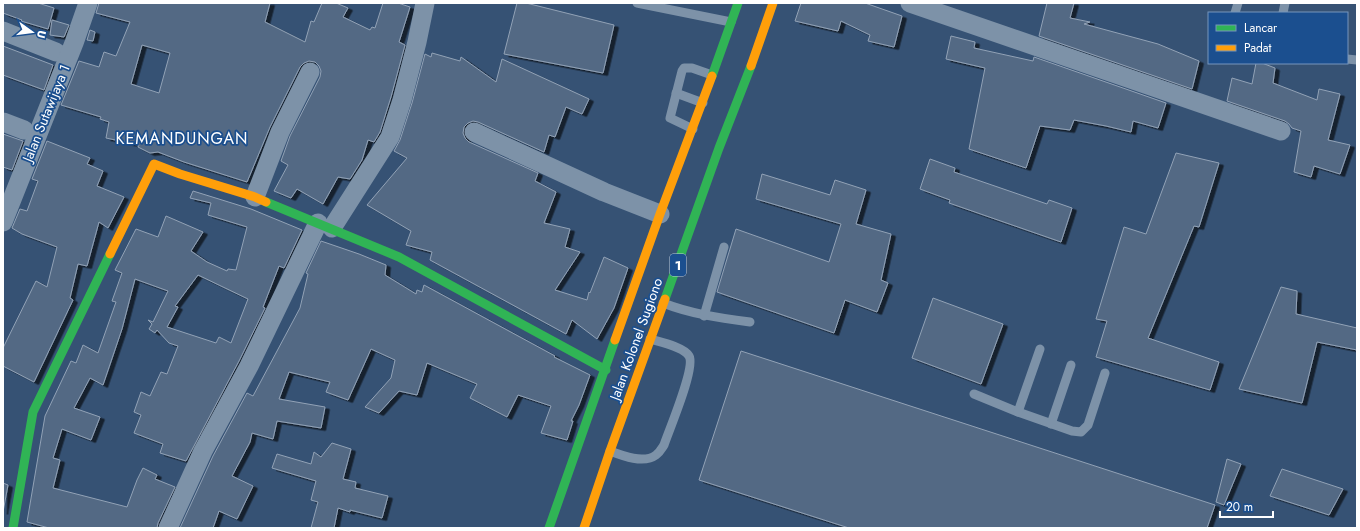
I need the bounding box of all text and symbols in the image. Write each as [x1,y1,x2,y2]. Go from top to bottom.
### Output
north arrow [12,12,52,52]
legend [1208,12,1348,64]
text: Lancar [1244,19,1278,37]
text: U [33,29,50,40]
text: Padat [1244,39,1272,57]
street label: Jalan Sutawijaya 1 [17,61,75,167]
district label: KEMANDUNGAN [116,127,248,150]
road number: 1 [670,254,686,276]
street label: Jalan Kolonel Sugiono [604,275,668,405]
scale bar [1220,493,1273,519]
text: 20 m [1226,498,1253,516]

